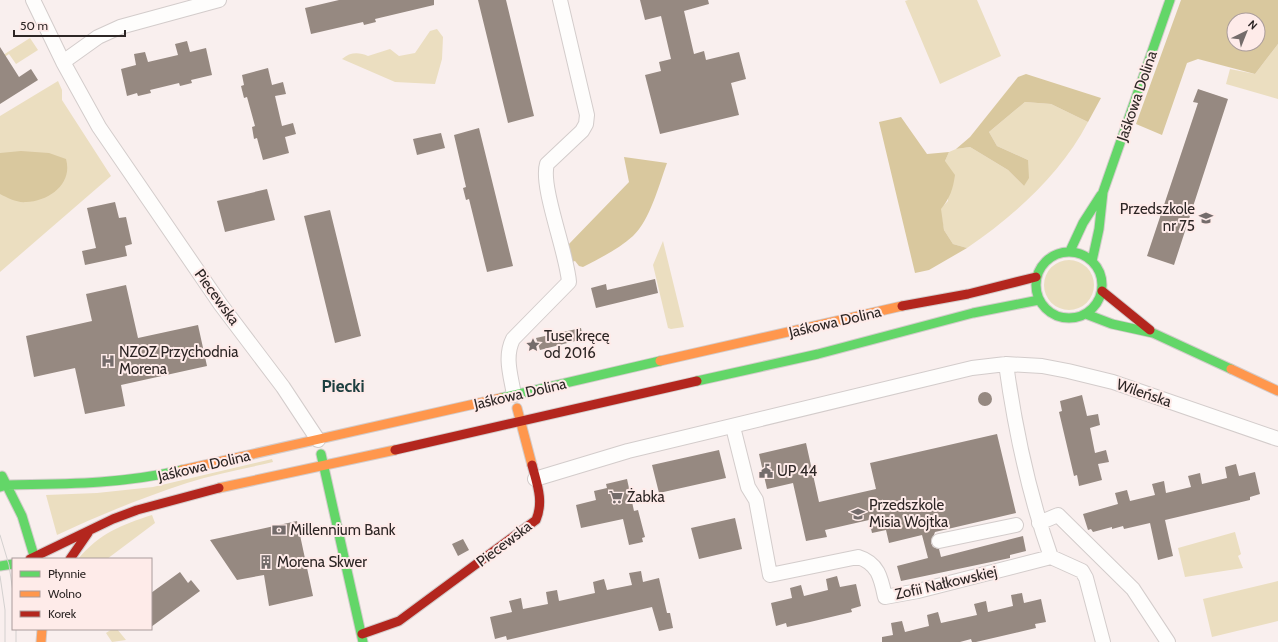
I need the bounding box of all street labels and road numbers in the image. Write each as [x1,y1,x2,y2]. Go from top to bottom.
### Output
street label: Jaśkowa Dolina [1113,48,1161,145]
street label: Piecewska [191,266,244,329]
street label: Jaśkowa Dolina [786,302,884,342]
street label: Jaśkowa Dolina [471,374,569,414]
street label: Wileńska [1114,375,1175,411]
street label: Jaśkowa Dolina [155,446,253,486]
street label: Piecewska [473,517,536,571]
street label: Zofii Nałkowskiej [893,563,999,603]

